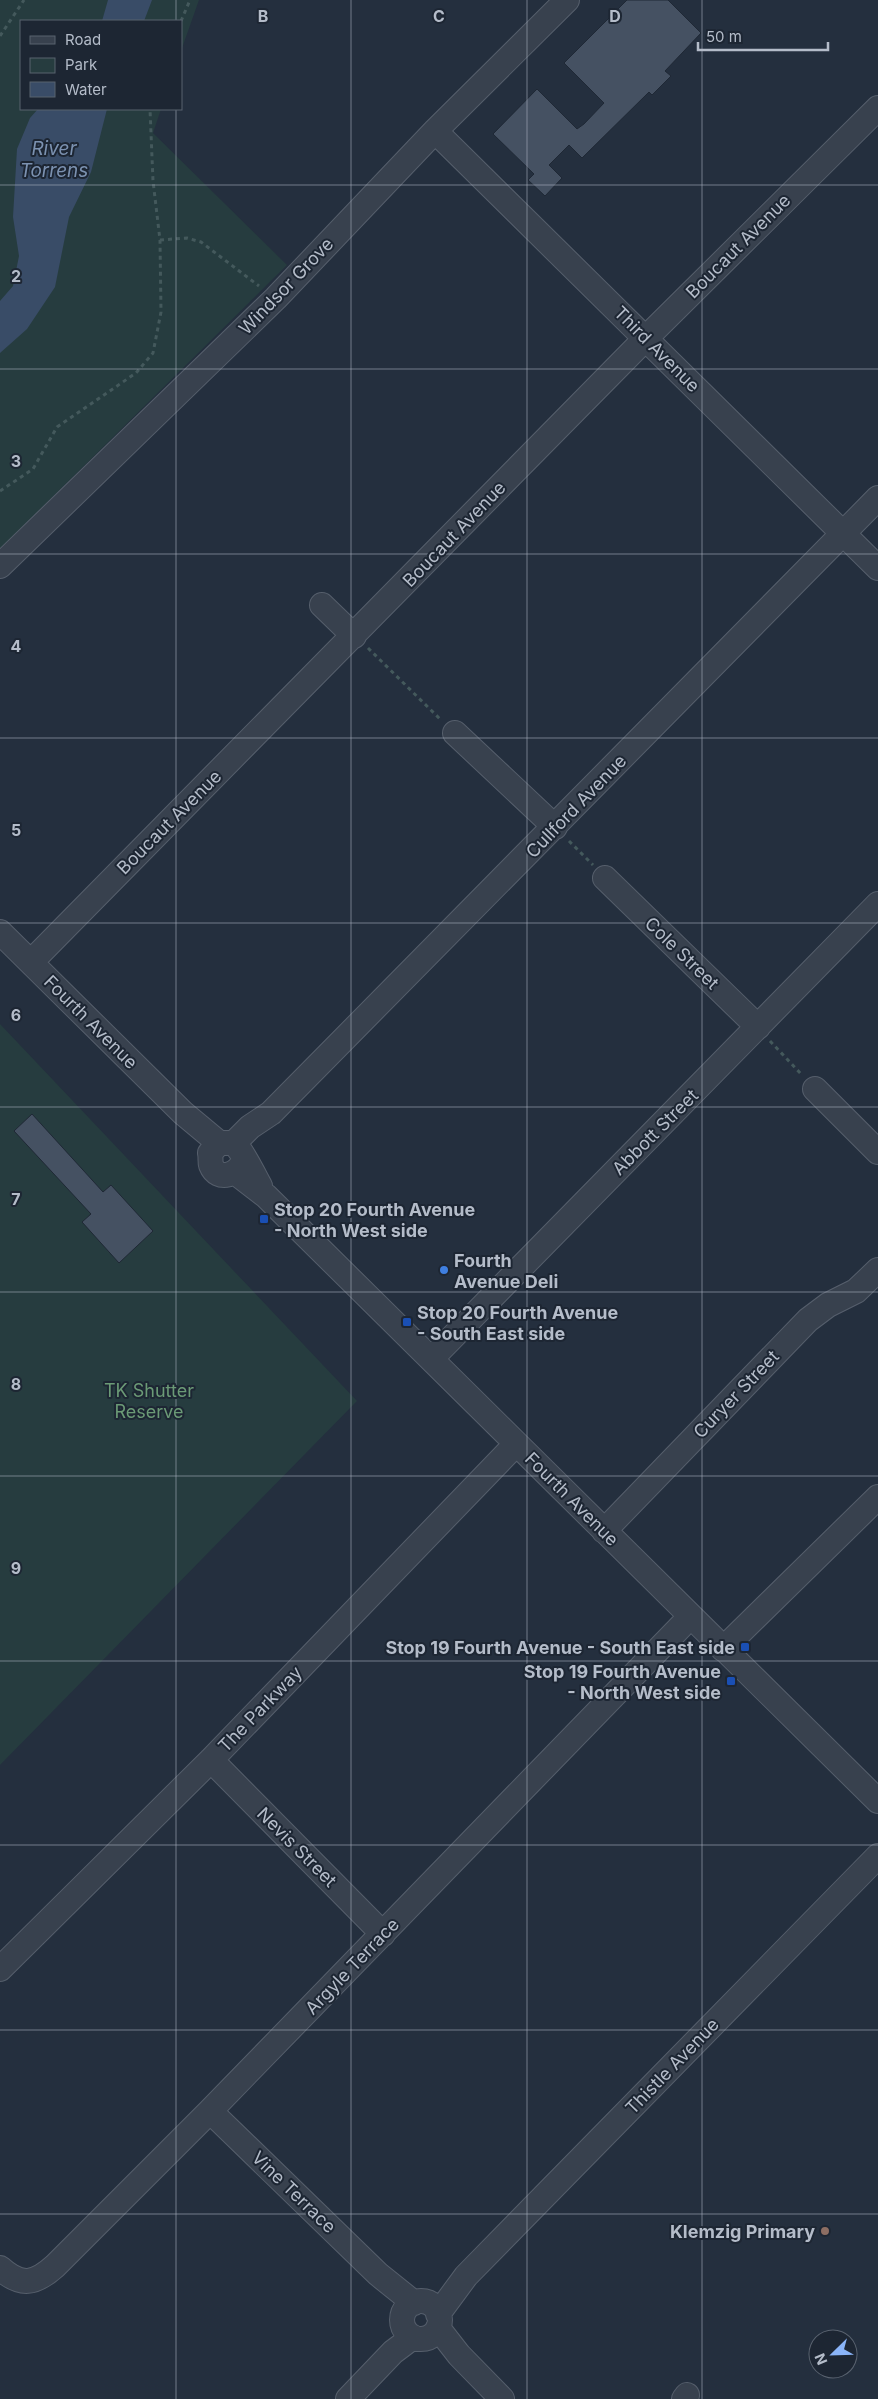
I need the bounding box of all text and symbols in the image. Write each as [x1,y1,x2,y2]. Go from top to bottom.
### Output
text: B [258,6,268,26]
text: C [433,6,445,26]
text: D [609,6,621,26]
legend [20,20,182,110]
scale bar [698,20,828,52]
text: 50 m [706,27,742,46]
text: Road [65,30,101,49]
text: Park [65,55,98,74]
text: Water [65,80,107,99]
water label: River Torrens [20,137,88,182]
street label: Boucaut Avenue [682,190,794,302]
street label: Windsor Grove [235,233,337,339]
text: 2 [11,266,21,286]
street label: Third Avenue [610,302,704,396]
text: 3 [11,451,21,471]
street label: Boucaut Avenue [398,477,510,591]
text: 4 [11,636,22,656]
street label: Cullford Avenue [521,750,631,862]
street label: Boucaut Avenue [113,766,225,878]
text: 5 [11,820,21,840]
street label: Cole Street [641,913,723,994]
street label: Fourth Avenue [40,971,142,1073]
text: 6 [11,1005,21,1025]
street label: Abbott Street [608,1085,702,1179]
text: 7 [11,1189,21,1209]
place label: Stop 20 Fourth Avenue - North West side [274,1199,475,1241]
marker: Stop 20 Fourth Avenue - North West side [258,1213,270,1225]
place label: Fourth Avenue Deli [454,1250,558,1292]
marker: Fourth Avenue Deli [438,1264,450,1276]
place label: Stop 20 Fourth Avenue - South East side [417,1302,618,1344]
marker: Stop 20 Fourth Avenue - South East side [401,1316,413,1328]
street label: Curyer Street [689,1346,783,1442]
text: 8 [11,1374,21,1394]
park label: TK Shutter Reserve [104,1380,194,1422]
street label: Fourth Avenue [521,1448,623,1550]
text: 9 [11,1558,21,1578]
place label: Stop 19 Fourth Avenue - South East side [385,1637,735,1658]
marker: Stop 19 Fourth Avenue - South East side [739,1641,751,1653]
place label: Stop 19 Fourth Avenue - North West side [524,1661,721,1703]
street label: The Parkway [214,1662,306,1756]
marker: Stop 19 Fourth Avenue - North West side [725,1675,737,1687]
street label: Nevis Street [253,1803,341,1891]
street label: Argyle Terrace [301,1914,403,2018]
street label: Thistle Avenue [621,2014,723,2118]
street label: Vine Terrace [248,2147,340,2237]
place label: Klemzig Primary [670,2221,815,2242]
marker: Klemzig Primary [819,2225,831,2237]
north arrow [808,2329,858,2379]
text: N [811,2351,830,2368]

